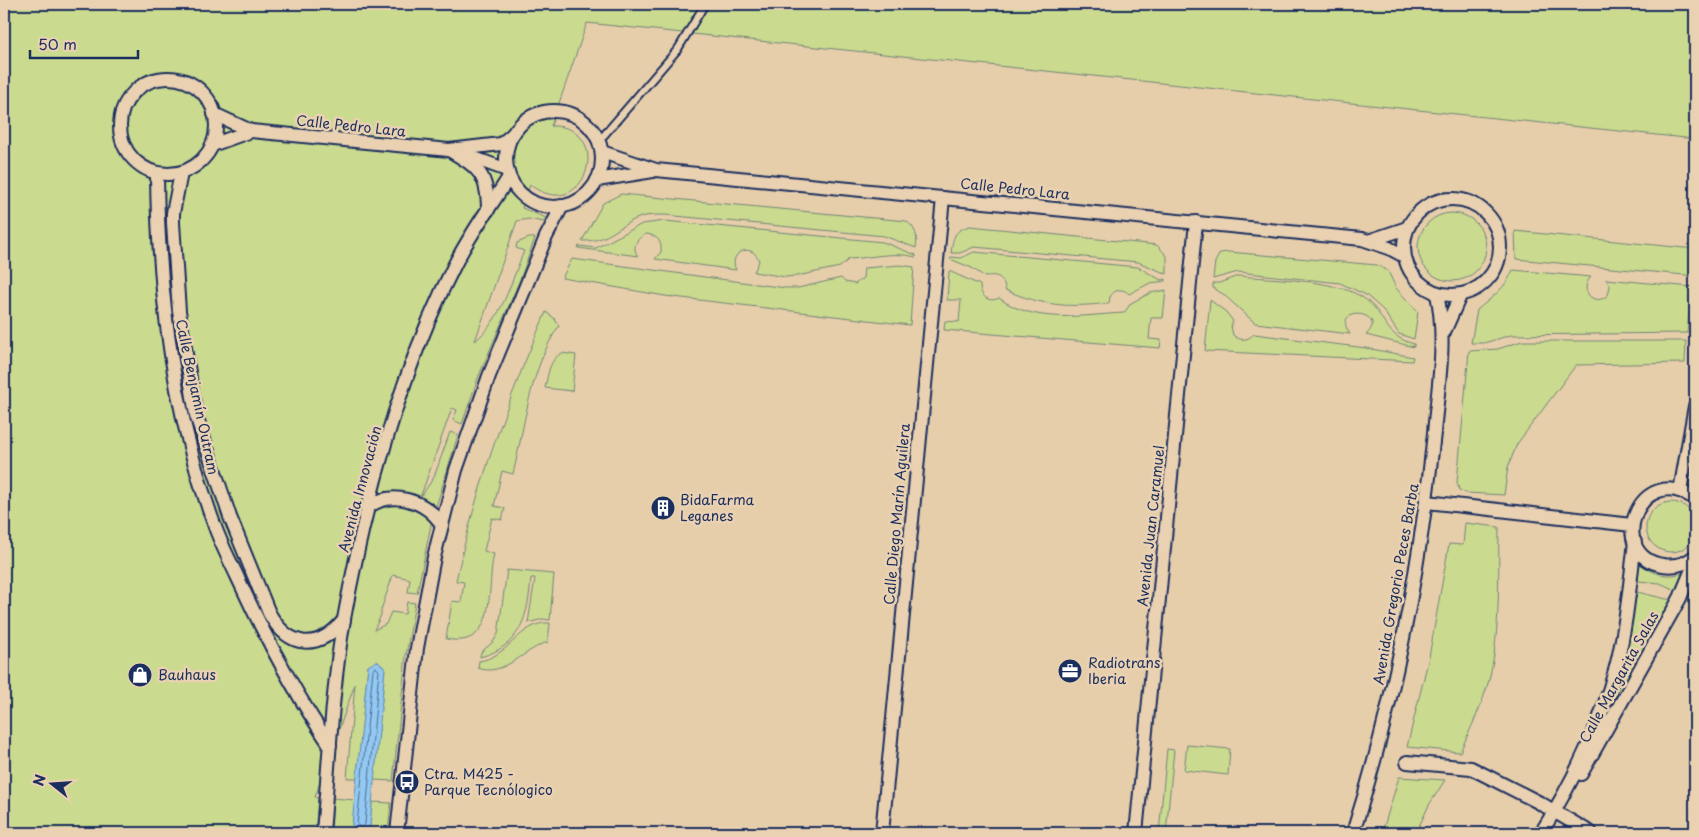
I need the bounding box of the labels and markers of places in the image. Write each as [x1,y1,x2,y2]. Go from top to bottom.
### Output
place label: BidaFarma Leganes [680,489,755,526]
building icon: BidaFarma Leganes [650,495,676,521]
place label: Radiotrans Iberia [1088,652,1160,689]
office icon: Radiotrans Iberia [1057,658,1083,684]
shop icon: Bauhaus [127,662,153,688]
place label: Bauhaus [158,664,216,685]
place label: Ctra. M425 - Parque Tecnólogico [424,763,553,800]
bus stop icon: Ctra. M425 - Parque Tecnólogico [394,769,420,795]

